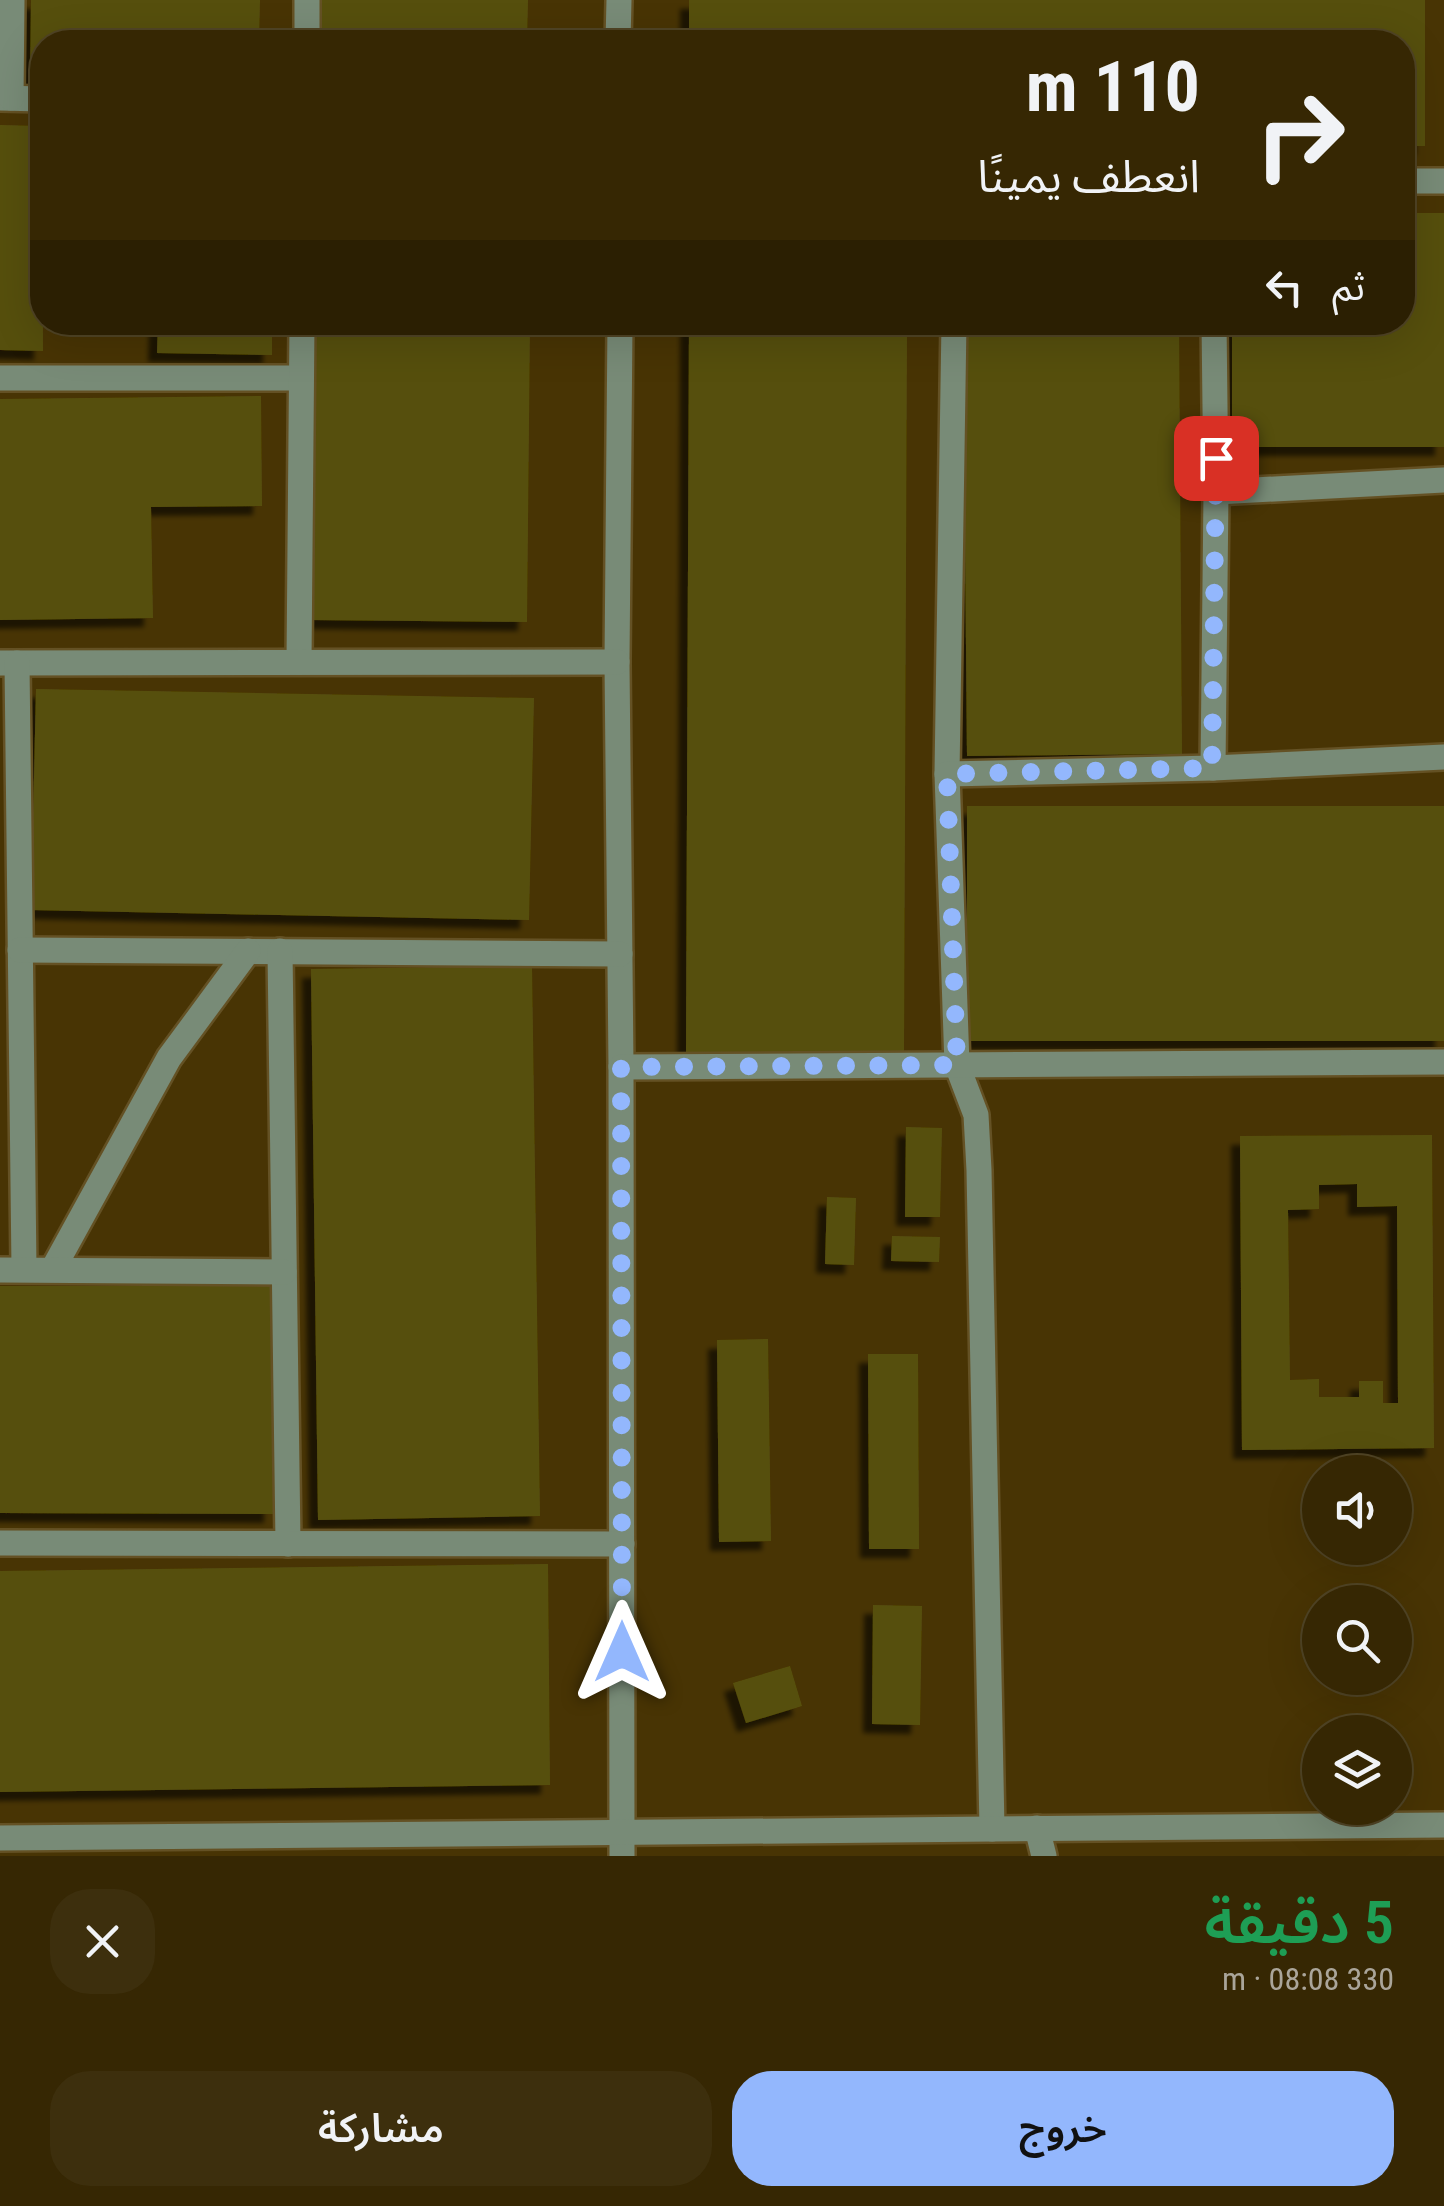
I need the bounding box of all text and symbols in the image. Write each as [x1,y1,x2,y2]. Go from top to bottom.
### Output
text: 110 m [1026,46,1200,128]
icon: right [1235,70,1365,200]
text: انعطف يمينًا [977,150,1200,203]
icon: left [1257,260,1312,315]
text: ثم [1332,265,1365,309]
pin [1174,416,1259,501]
icon: arrive [1189,431,1244,486]
map controls [1302,1455,1412,1825]
button: sound [1302,1455,1412,1565]
button: search [1302,1585,1412,1695]
position arrow [570,1600,674,1704]
button: layers [1302,1715,1412,1825]
text: 5 دقيقة [1204,1887,1394,1958]
button: close [50,1889,155,1994]
text: 330 m · 08:08 [1222,1960,1394,1998]
button: مشاركة [50,2071,712,2186]
button: خروج [732,2071,1394,2186]

